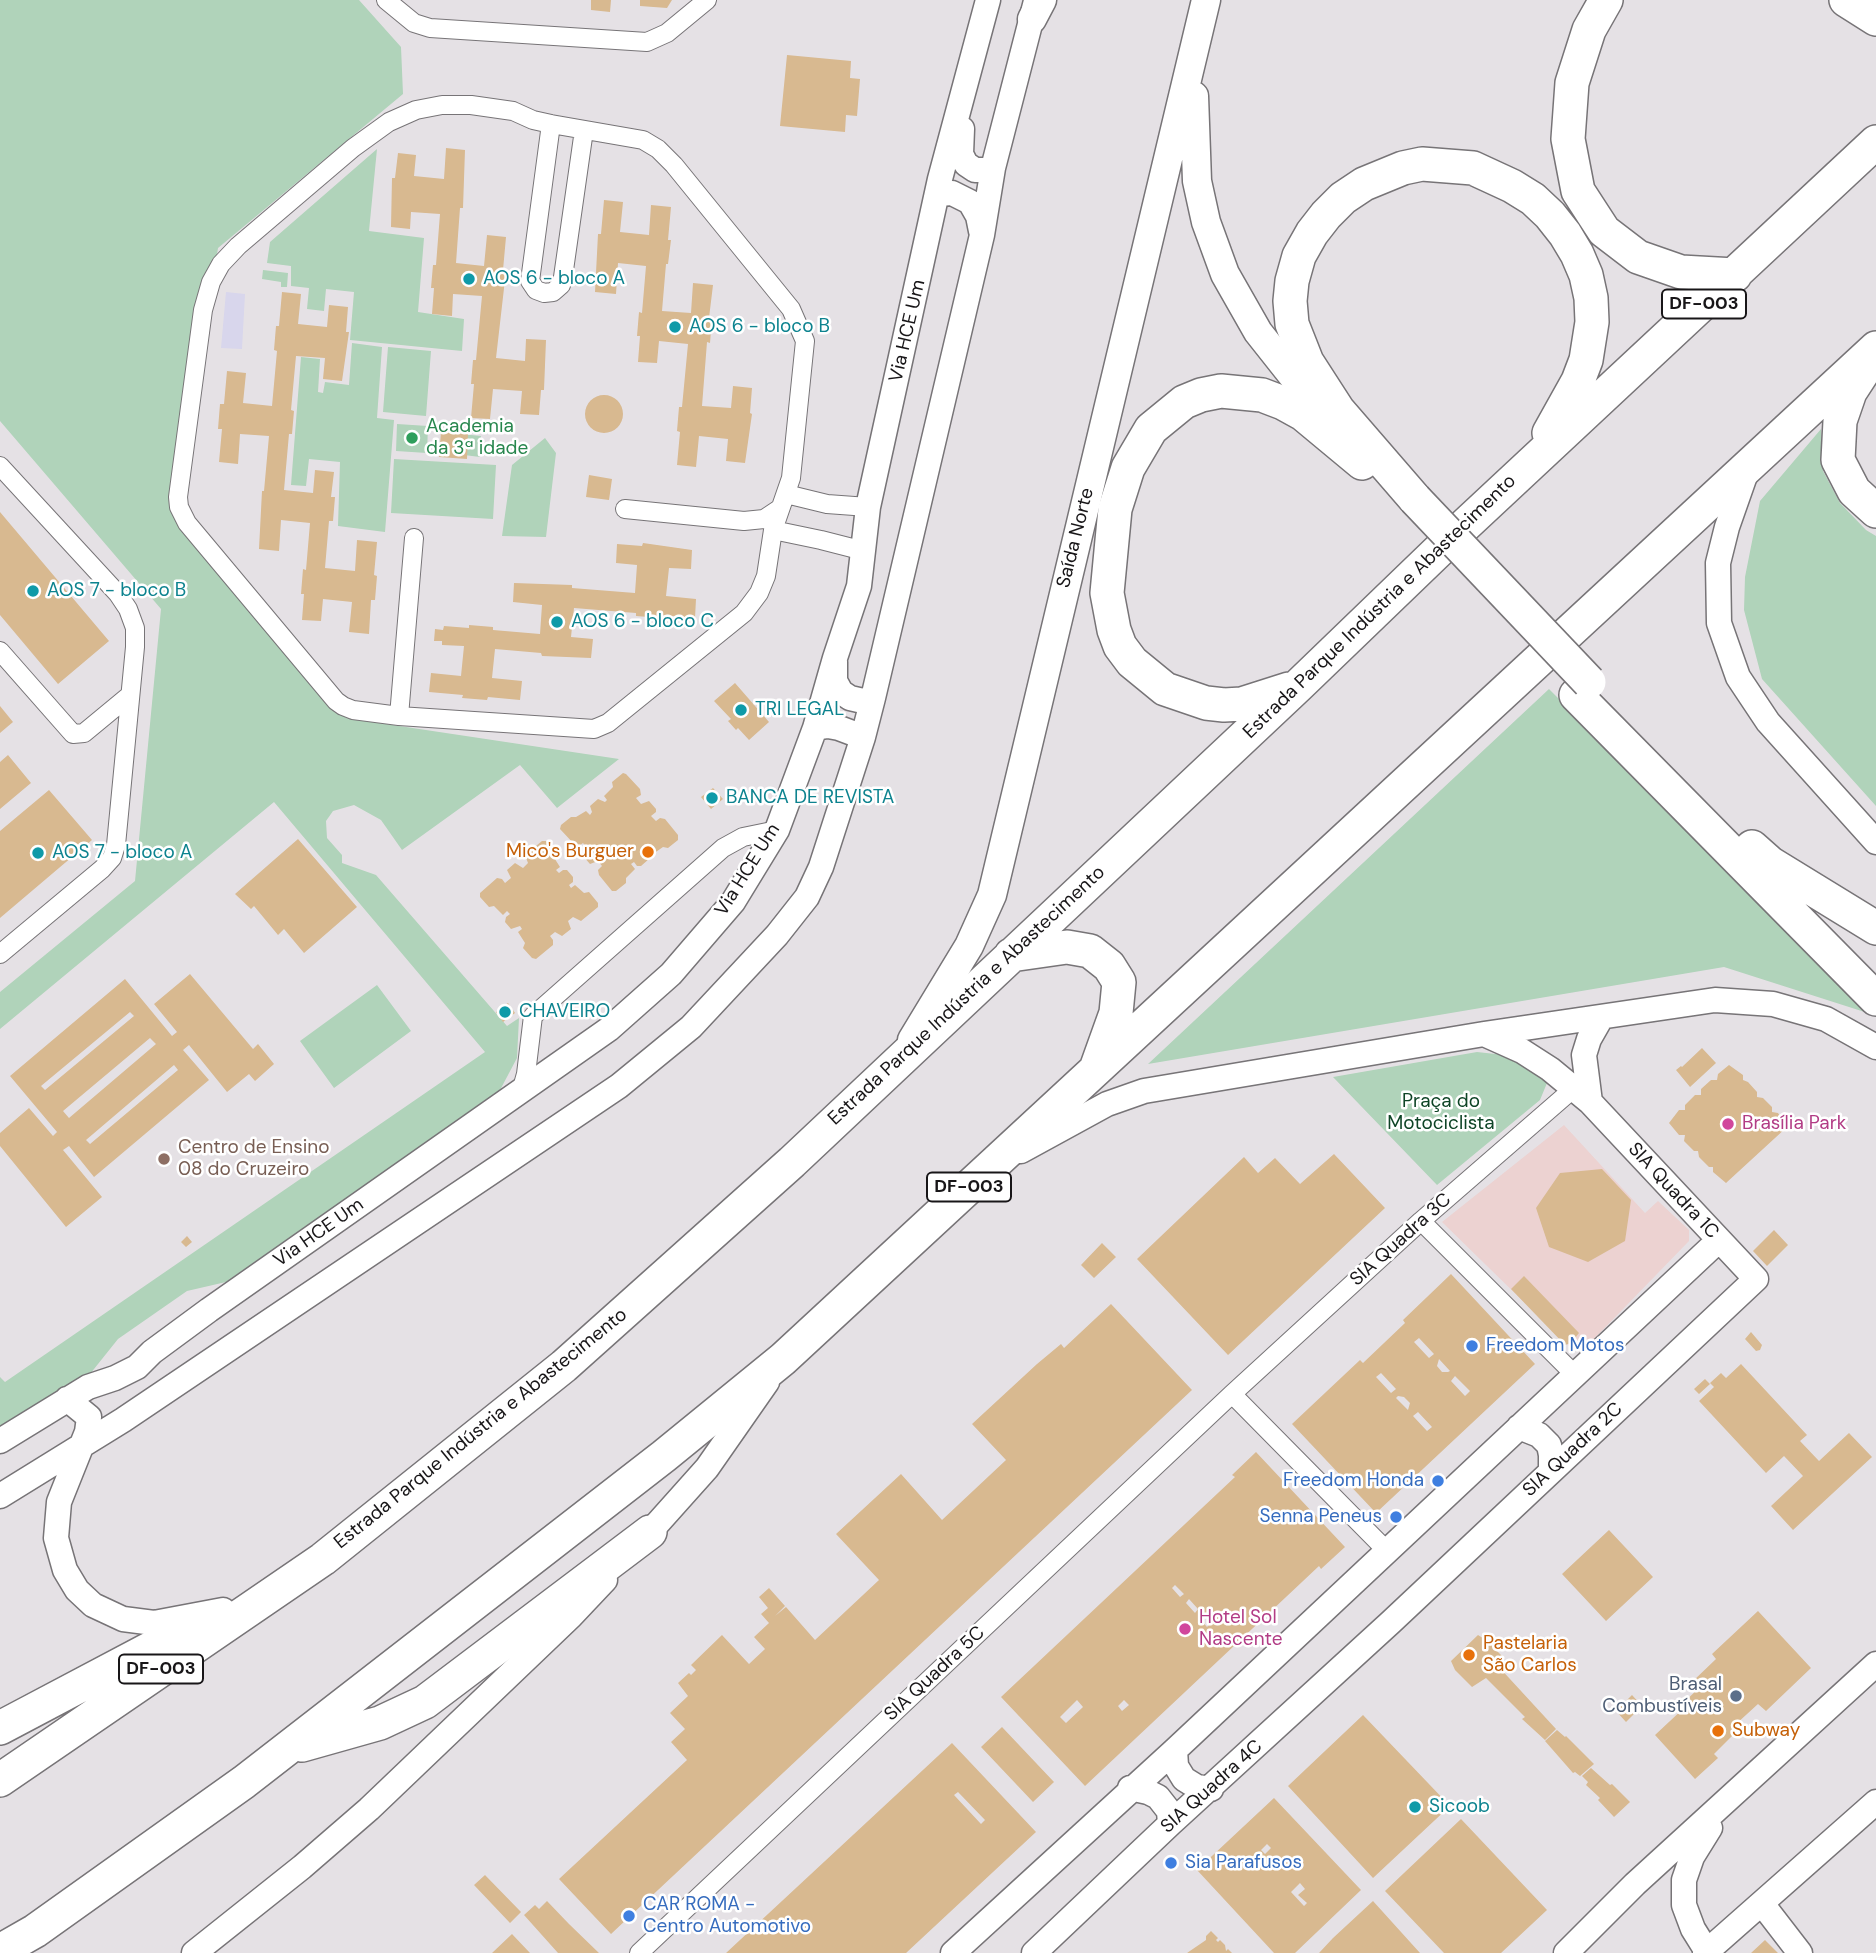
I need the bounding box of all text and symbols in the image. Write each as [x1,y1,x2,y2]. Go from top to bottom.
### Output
place label: AOS 6 - bloco A [483,268,625,290]
marker: AOS 6 - bloco A [461,271,477,287]
street label: Via HCE Um [885,278,931,384]
road number: DF-003 [1662,290,1746,318]
place label: AOS 6 - bloco B [689,316,830,338]
marker: AOS 6 - bloco B [667,319,683,335]
place label: Academia da 3ª idade [426,416,528,460]
marker: Academia da 3ª idade [404,430,420,446]
street label: Estrada Parque Indústria e Abastecimento [1239,470,1521,744]
street label: Saída Norte [1053,486,1099,590]
place label: AOS 7 - bloco B [47,580,186,602]
marker: AOS 7 - bloco B [25,583,41,599]
place label: AOS 6 - bloco C [571,611,714,633]
marker: AOS 6 - bloco C [549,614,565,630]
place label: TRI LEGAL [755,699,844,721]
marker: TRI LEGAL [733,702,749,718]
place label: BANCA DE REVISTA [726,787,894,809]
marker: BANCA DE REVISTA [704,790,720,806]
street label: Via HCE Um [711,820,785,920]
place label: Mico's Burguer [506,841,634,863]
place label: AOS 7 - bloco A [52,842,192,864]
marker: Mico's Burguer [640,844,656,860]
marker: AOS 7 - bloco A [30,845,46,861]
street label: Estrada Parque Indústria e Abastecimento [824,861,1110,1131]
place label: CHAVEIRO [519,1001,610,1023]
marker: CHAVEIRO [497,1004,513,1020]
park label: Praça do Motociclista [1387,1091,1495,1135]
place label: Brasília Park [1742,1113,1846,1135]
marker: Brasília Park [1720,1116,1736,1132]
place label: Centro de Ensino 08 do Cruzeiro [178,1137,329,1181]
street label: SIA Quadra 1C [1623,1138,1723,1244]
marker: Centro de Ensino 08 do Cruzeiro [156,1151,172,1167]
road number: DF-003 [927,1172,1011,1202]
street label: SIA Quadra 3C [1346,1189,1456,1291]
street label: Via HCE Um [270,1194,368,1272]
street label: Estrada Parque Indústria e Abastecimento [330,1304,632,1554]
place label: Freedom Motos [1486,1335,1624,1357]
marker: Freedom Motos [1464,1338,1480,1354]
street label: SIA Quadra 2C [1519,1398,1627,1502]
place label: Freedom Honda [1283,1470,1424,1492]
marker: Freedom Honda [1430,1473,1446,1489]
place label: Senna Peneus [1260,1506,1382,1528]
marker: Senna Peneus [1388,1509,1404,1525]
place label: Hotel Sol Nascente [1199,1607,1283,1651]
marker: Hotel Sol Nascente [1177,1621,1193,1637]
street label: SIA Quadra 5C [880,1622,990,1726]
place label: Pastelaria São Carlos [1483,1633,1577,1677]
marker: Pastelaria São Carlos [1461,1647,1477,1663]
road number: DF-003 [119,1654,203,1684]
place label: Brasal Combustíveis [1602,1674,1722,1718]
marker: Brasal Combustíveis [1728,1688,1744,1704]
place label: Subway [1732,1720,1800,1742]
marker: Subway [1710,1723,1726,1739]
street label: SIA Quadra 4C [1157,1736,1267,1838]
place label: Sicoob [1429,1796,1490,1818]
marker: Sicoob [1407,1799,1423,1815]
place label: Sia Parafusos [1185,1852,1302,1874]
marker: Sia Parafusos [1163,1855,1179,1871]
place label: CAR ROMA - Centro Automotivo [643,1894,811,1938]
marker: CAR ROMA - Centro Automotivo [621,1908,637,1924]

